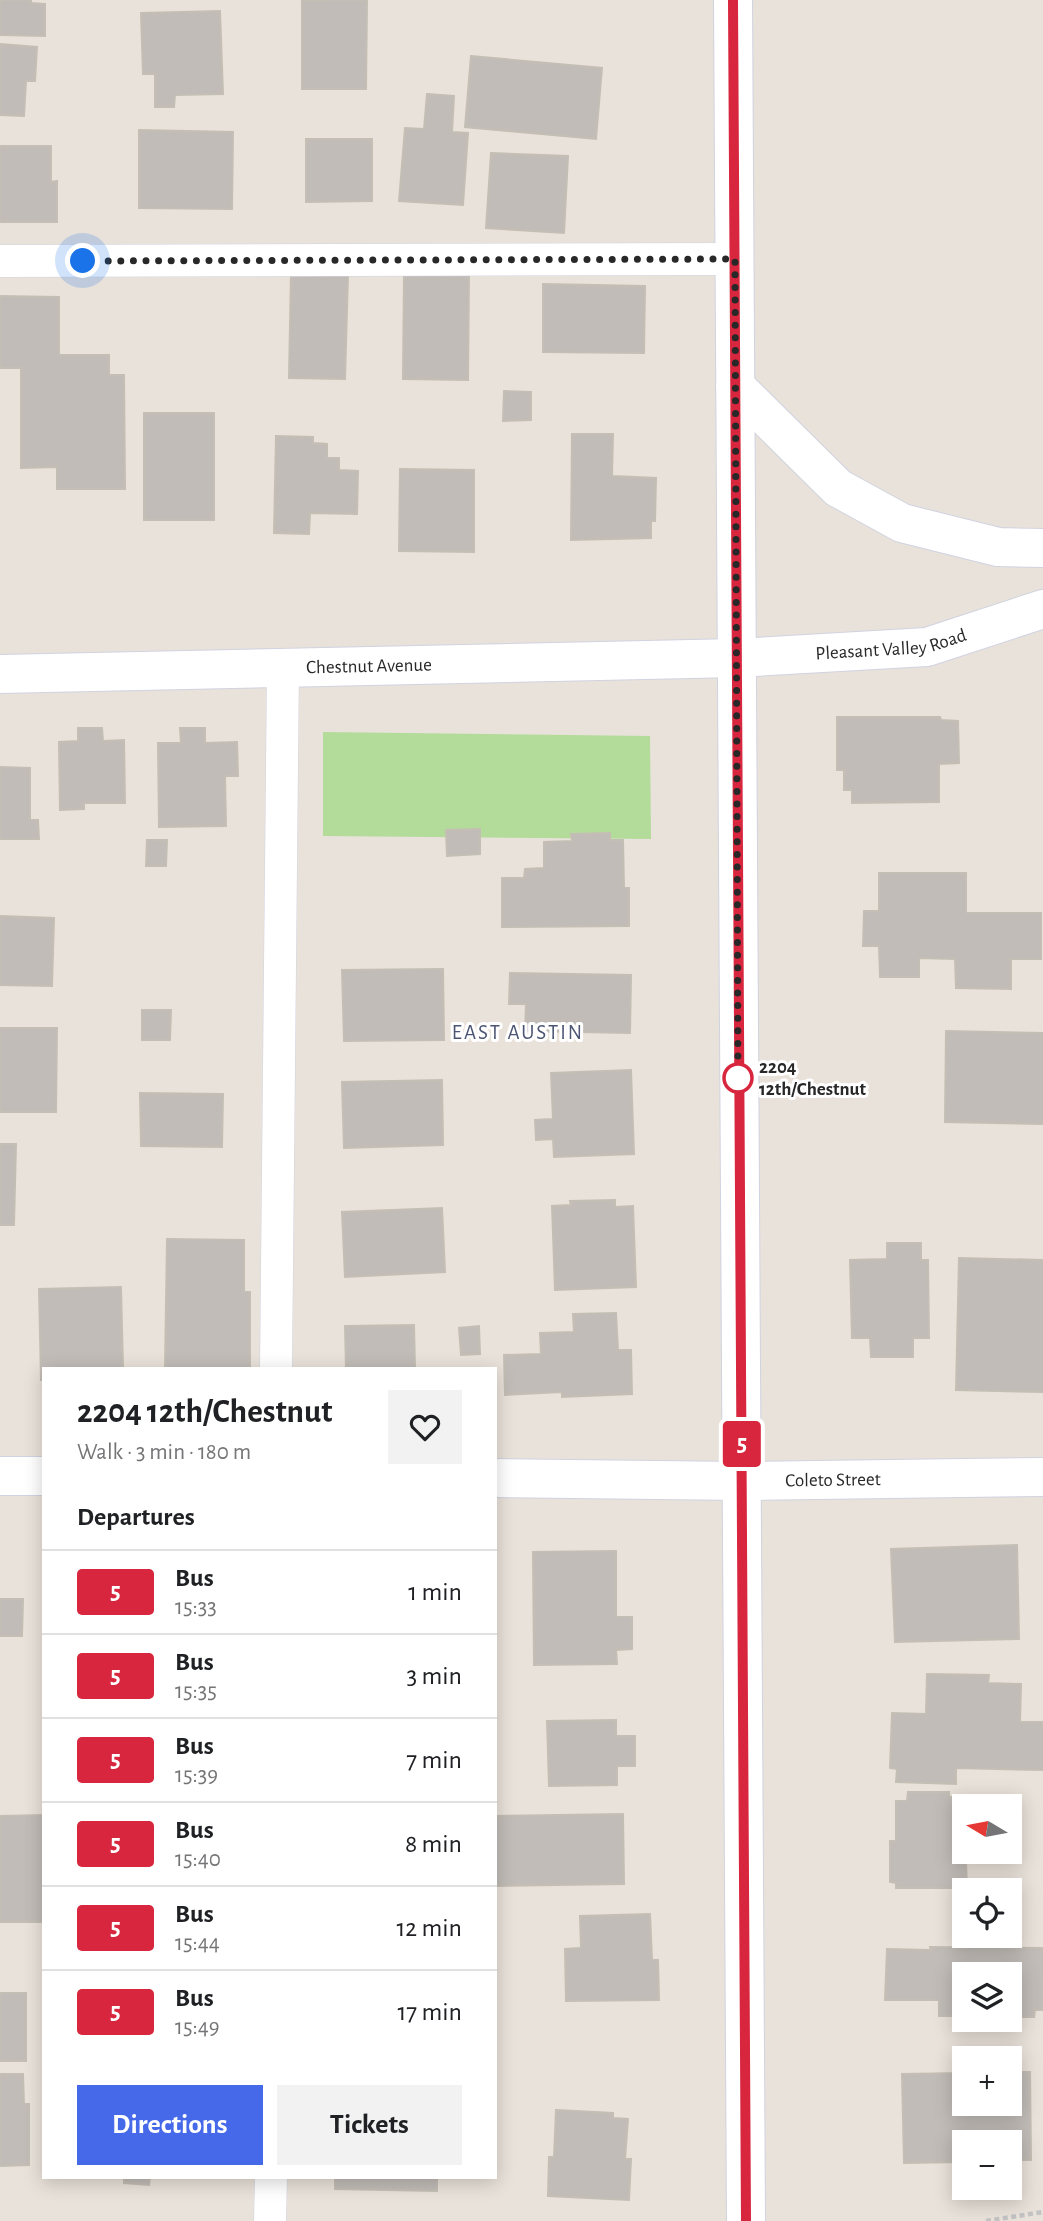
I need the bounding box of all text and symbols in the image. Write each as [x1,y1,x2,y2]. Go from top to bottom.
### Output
your location [65,243,100,278]
street label: Pleasant Valley Road [815,625,969,663]
street label: Chestnut Avenue [306,655,432,677]
district label: EAST AUSTIN [452,1022,584,1043]
place label: 2204 12th/Chestnut [759,1058,866,1099]
marker: 2204 12th/Chestnut [723,1063,753,1093]
button: heart [388,1390,462,1464]
text: 2204 12th/Chestnut [77,1396,332,1429]
line badge: 5 [719,1421,765,1467]
text: 5 [737,1432,747,1456]
text: Walk · 3 min · 180 m [77,1441,251,1464]
street label: Coleto Street [785,1470,881,1490]
text: Departures [77,1504,195,1530]
text: Bus [175,1565,214,1591]
text: 1 min [408,1579,462,1605]
text: 5 [110,1580,121,1604]
text: 15:33 [175,1596,217,1619]
text: Bus [175,1649,214,1675]
text: 3 min [406,1663,462,1689]
text: 5 [110,1664,121,1688]
text: 15:35 [175,1680,217,1703]
text: Bus [175,1733,214,1759]
text: 7 min [406,1747,462,1773]
text: 5 [110,1748,121,1772]
text: 15:39 [175,1764,218,1787]
north arrow [952,1794,1022,1864]
map controls [952,1794,1022,2200]
text: Bus [175,1817,214,1843]
text: 8 min [405,1831,462,1857]
text: 5 [110,1832,121,1856]
text: 15:40 [175,1848,221,1871]
button: locate [952,1878,1022,1948]
text: Bus [175,1901,214,1927]
text: 12 min [396,1915,462,1941]
text: 5 [110,1916,121,1940]
text: 15:44 [175,1932,220,1955]
button: layers [952,1962,1022,2032]
text: Bus [175,1985,214,2011]
text: 17 min [397,1999,462,2025]
text: 5 [110,2000,121,2024]
text: 15:49 [175,2016,220,2039]
button: + [952,2046,1022,2116]
button: Directions [77,2085,263,2165]
button: Tickets [277,2085,462,2165]
button: − [952,2130,1022,2200]

